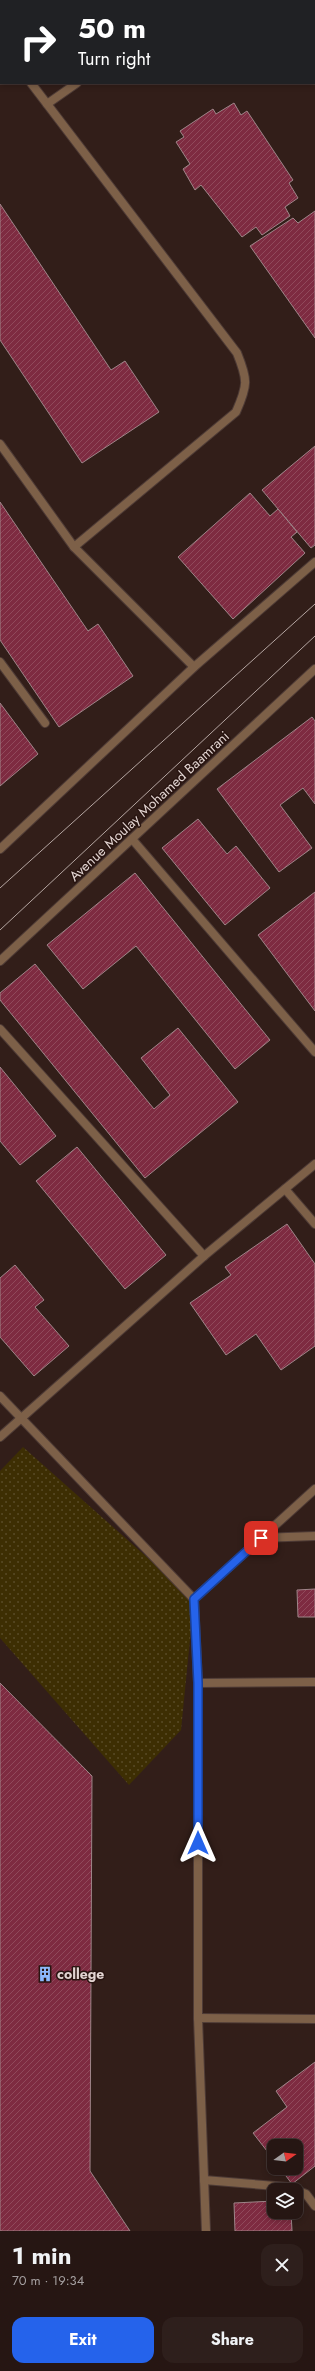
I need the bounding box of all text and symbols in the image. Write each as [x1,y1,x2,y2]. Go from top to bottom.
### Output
text: 50 m [78,8,146,49]
icon: right [12,16,64,68]
text: Turn right [78,46,150,72]
street label: Avenue Moulay Mohamed Baamrani [64,726,234,886]
pin [244,1521,278,1555]
icon: arrive [250,1527,272,1549]
position arrow [177,1822,219,1864]
place label: college [57,1964,104,1984]
building icon: college [36,1965,54,1983]
north arrow [267,2139,303,2175]
map controls [267,2139,303,2219]
button: layers [267,2183,303,2219]
text: 1 min [12,2238,72,2273]
button: close [261,2244,303,2286]
text: 70 m · 19:34 [12,2271,84,2290]
button: Exit [12,2317,154,2363]
button: Share [162,2317,303,2363]

